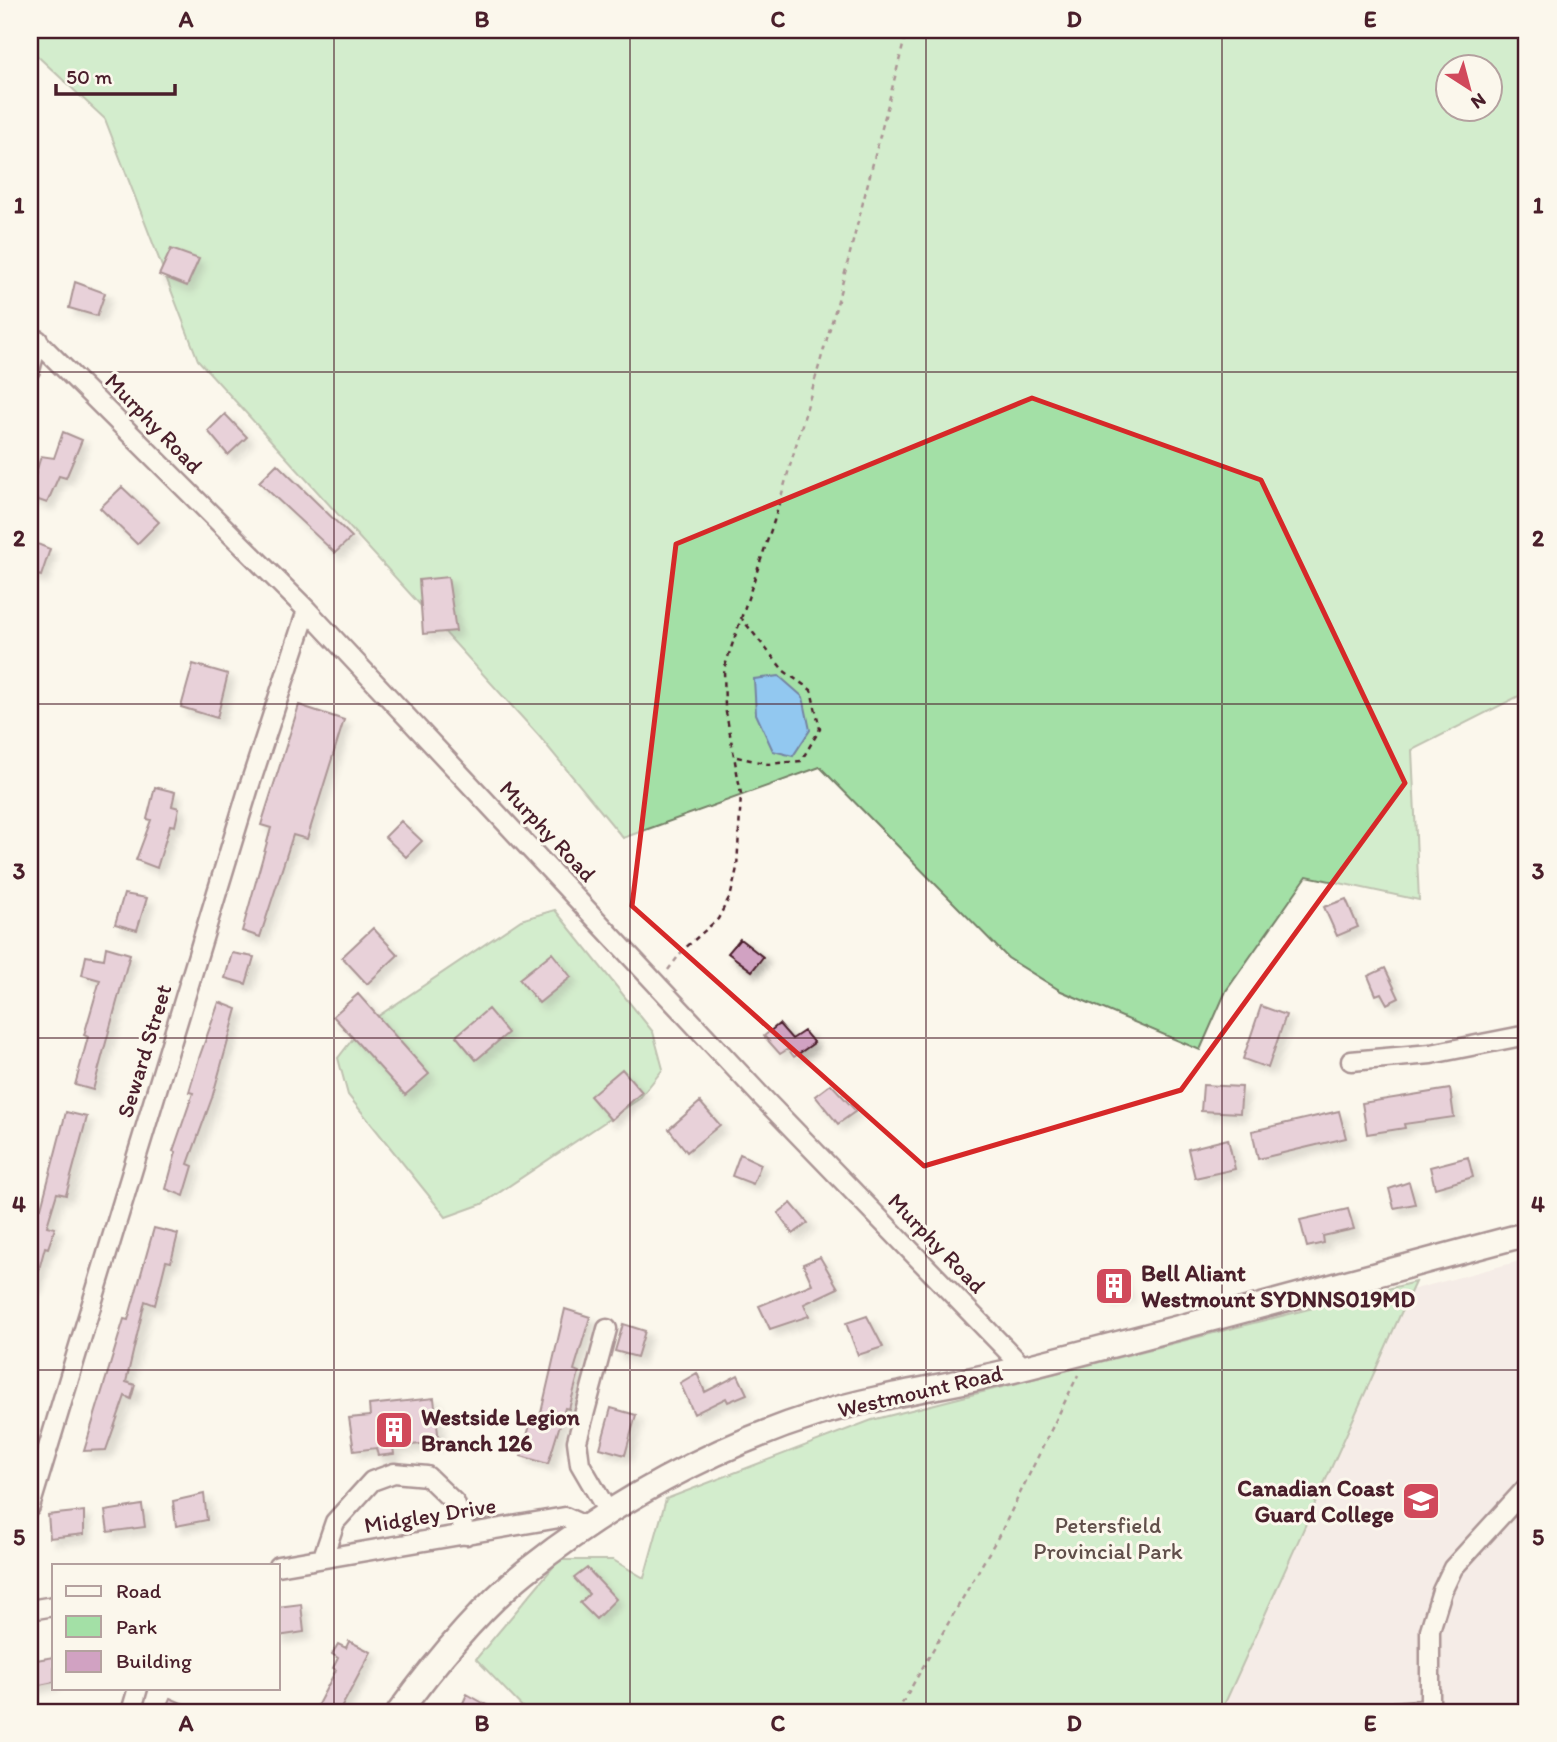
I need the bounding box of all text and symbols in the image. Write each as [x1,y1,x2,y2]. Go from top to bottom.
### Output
text: A [178,5,194,33]
text: B [475,5,490,33]
text: C [771,5,786,33]
text: D [1066,5,1082,33]
text: E [1364,5,1377,33]
scale bar [56,52,175,96]
north arrow [1434,52,1504,122]
text: 50 m [66,64,113,89]
text: N [1467,88,1491,114]
text: 1 [14,191,25,219]
text: 1 [1533,191,1544,219]
street label: Murphy Road [99,367,209,479]
text: 2 [13,524,26,552]
text: 2 [1532,524,1545,552]
street label: Murphy Road [494,774,602,888]
text: 3 [13,857,26,885]
text: 3 [1532,857,1545,885]
street label: Seward Street [110,981,178,1121]
street label: Murphy Road [882,1187,992,1299]
text: 4 [12,1190,26,1218]
text: 4 [1531,1190,1545,1218]
place label: Bell Aliant Westmount SYDNNS019MD [1141,1259,1415,1313]
building icon: Bell Aliant Westmount SYDNNS019MD [1093,1265,1135,1307]
street label: Westmount Road [835,1358,1006,1424]
place label: Westside Legion Branch 126 [421,1403,581,1457]
building icon: Westside Legion Branch 126 [373,1409,415,1451]
place label: Canadian Coast Guard College [1237,1474,1394,1528]
school or university icon: Canadian Coast Guard College [1400,1480,1442,1522]
street label: Midgley Drive [362,1491,498,1539]
park label: Petersfield Provincial Park [1033,1511,1183,1565]
text: 5 [13,1523,25,1551]
text: 5 [1532,1523,1544,1551]
legend [52,1564,280,1690]
text: Road [116,1578,162,1603]
text: Park [116,1614,158,1639]
text: Building [116,1648,192,1673]
text: A [178,1709,194,1737]
text: B [475,1709,490,1737]
text: C [771,1709,786,1737]
text: D [1066,1709,1082,1737]
text: E [1364,1709,1377,1737]

